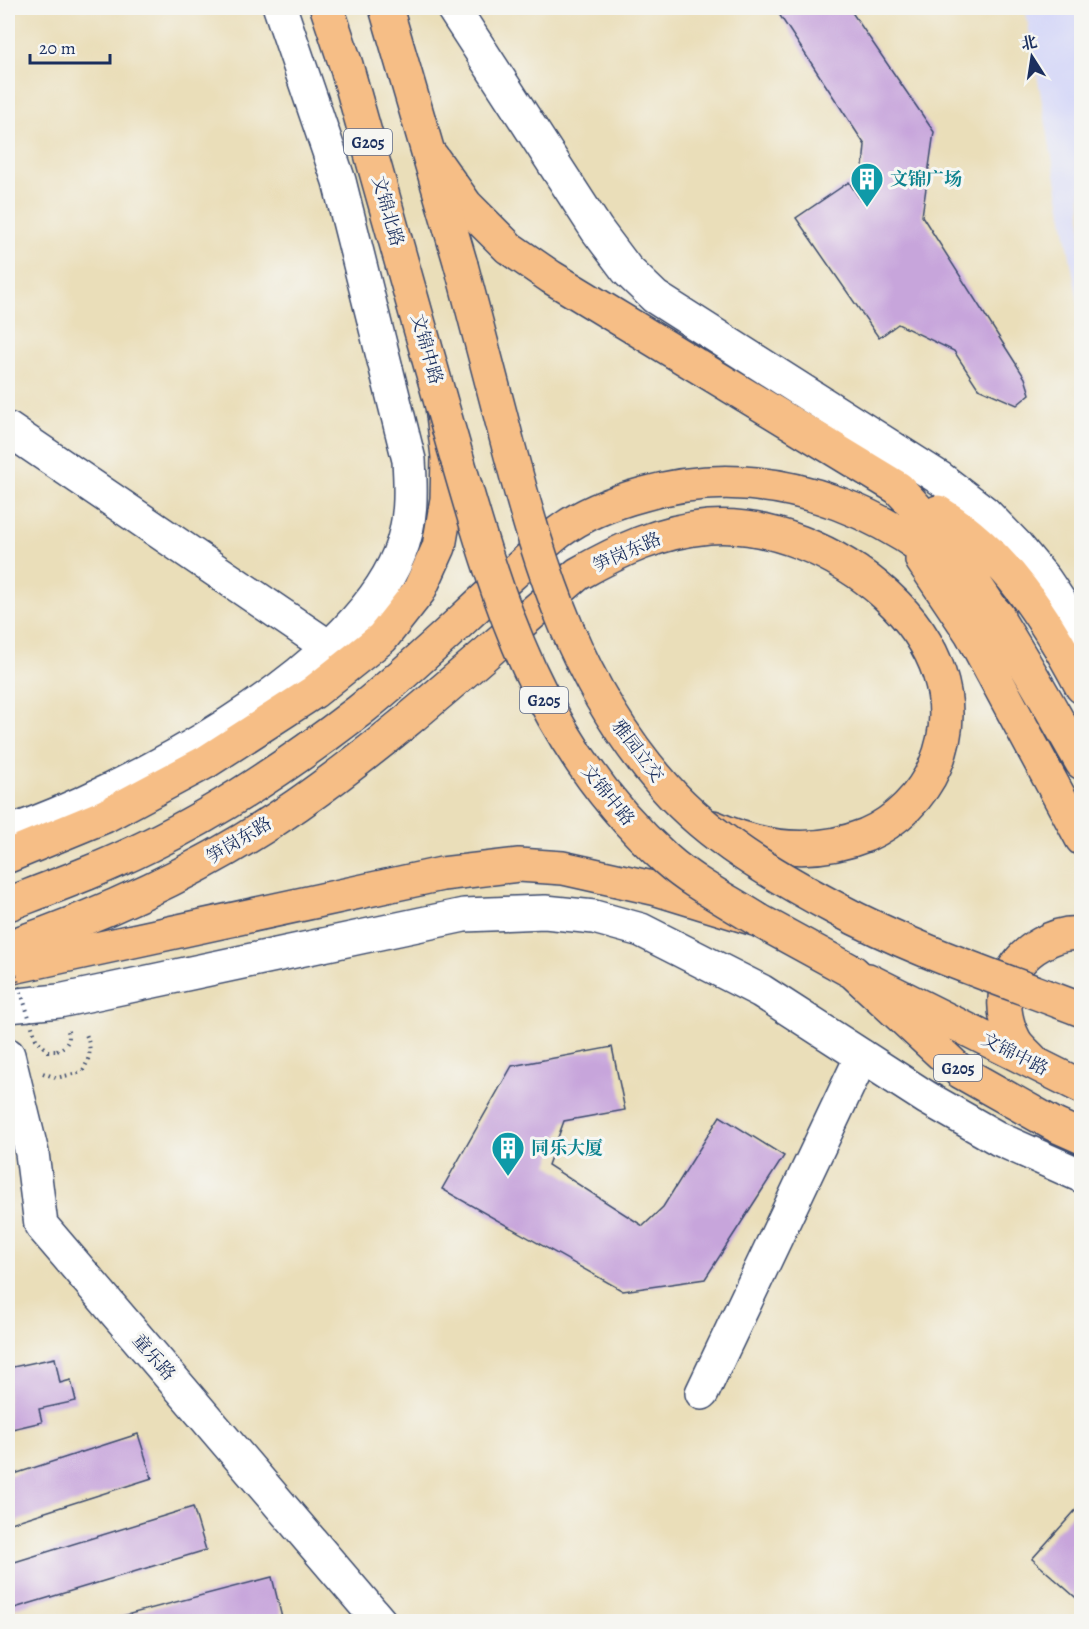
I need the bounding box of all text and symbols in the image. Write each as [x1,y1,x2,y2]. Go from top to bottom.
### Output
scale bar [30,27,110,65]
north arrow [1002,27,1062,87]
text: 北 [1019,31,1039,56]
text: 20 m [39,36,76,60]
road number: G205 [344,129,392,155]
building icon: 文锦广场 [849,161,885,208]
place label: 文锦广场 [890,167,962,191]
street label: 文锦北路 [367,173,409,249]
street label: 文锦中路 [406,311,448,387]
street label: 笋岗东路 [589,526,665,578]
road number: G205 [520,687,568,713]
street label: 雅园立交 [607,715,669,787]
street label: 文锦中路 [576,759,640,831]
street label: 笋岗东路 [202,811,276,869]
street label: 文锦中路 [977,1027,1053,1081]
road number: G205 [934,1055,982,1081]
building icon: 同乐大厦 [490,1130,526,1177]
place label: 同乐大厦 [531,1136,603,1160]
street label: 童乐路 [127,1329,181,1385]

